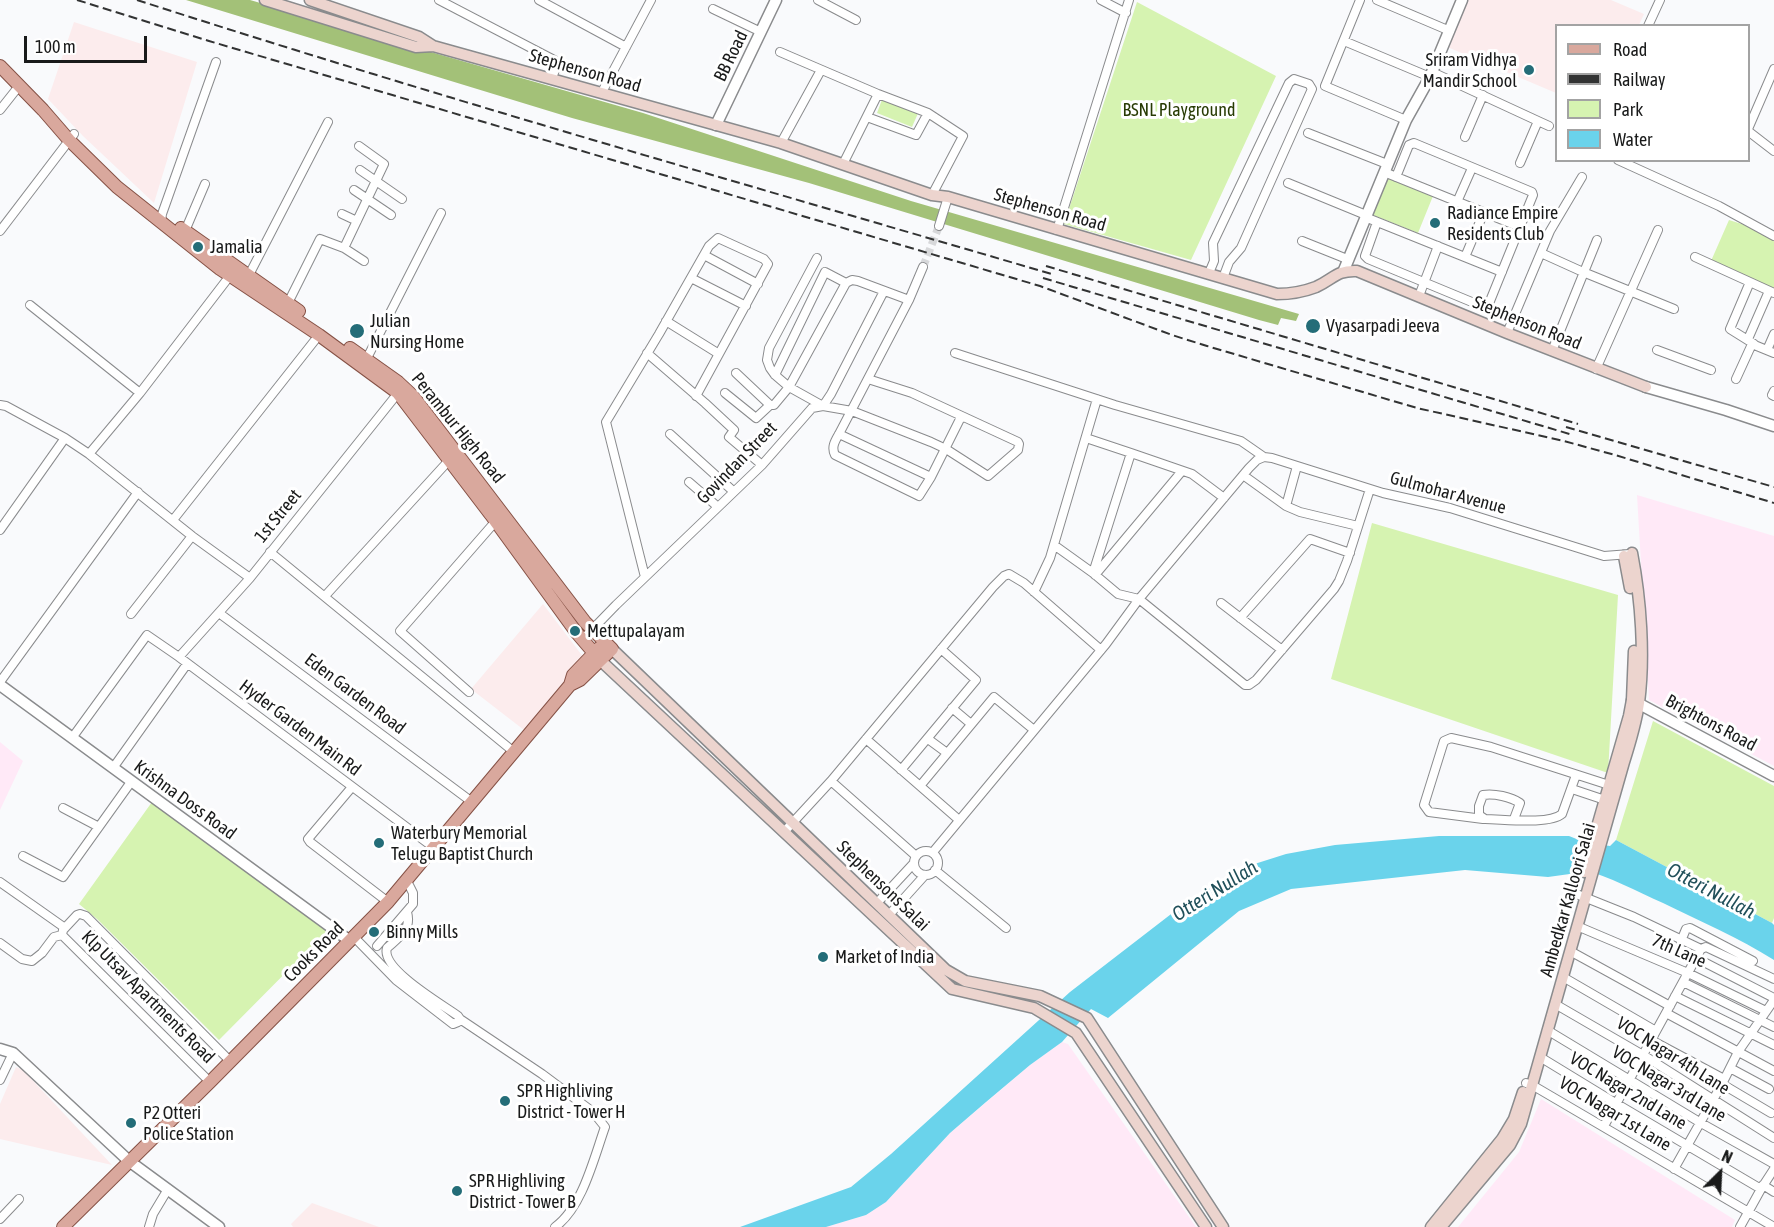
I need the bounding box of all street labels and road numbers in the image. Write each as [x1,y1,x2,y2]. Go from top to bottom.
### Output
street label: BB Road [709,27,753,85]
street label: Stephenson Road [527,45,643,97]
street label: Stephenson Road [992,184,1108,236]
street label: Stephenson Road [1470,291,1584,355]
street label: Perambur High Road [407,368,509,488]
street label: Govindan Street [693,417,781,509]
street label: Gulmohar Avenue [1388,467,1508,519]
street label: 1st Street [250,485,306,547]
street label: Eden Garden Road [300,649,410,739]
street label: Hyder Garden Main Rd [235,675,365,781]
street label: Brightons Road [1662,690,1760,756]
street label: Krishna Doss Road [130,756,240,844]
street label: Ambedkar Kalloori Salai [1536,820,1600,980]
street label: Stephensons Salai [832,836,934,936]
street label: Cooks Road [279,917,349,987]
street label: Klp Utsav Apartments Road [77,926,219,1068]
street label: 7th Lane [1649,930,1709,972]
street label: VOC Nagar 4th Lane [1612,1013,1734,1099]
street label: VOC Nagar 3rd Lane [1608,1041,1730,1127]
street label: VOC Nagar 2nd Lane [1566,1048,1690,1134]
street label: VOC Nagar 1st Lane [1555,1072,1675,1156]

